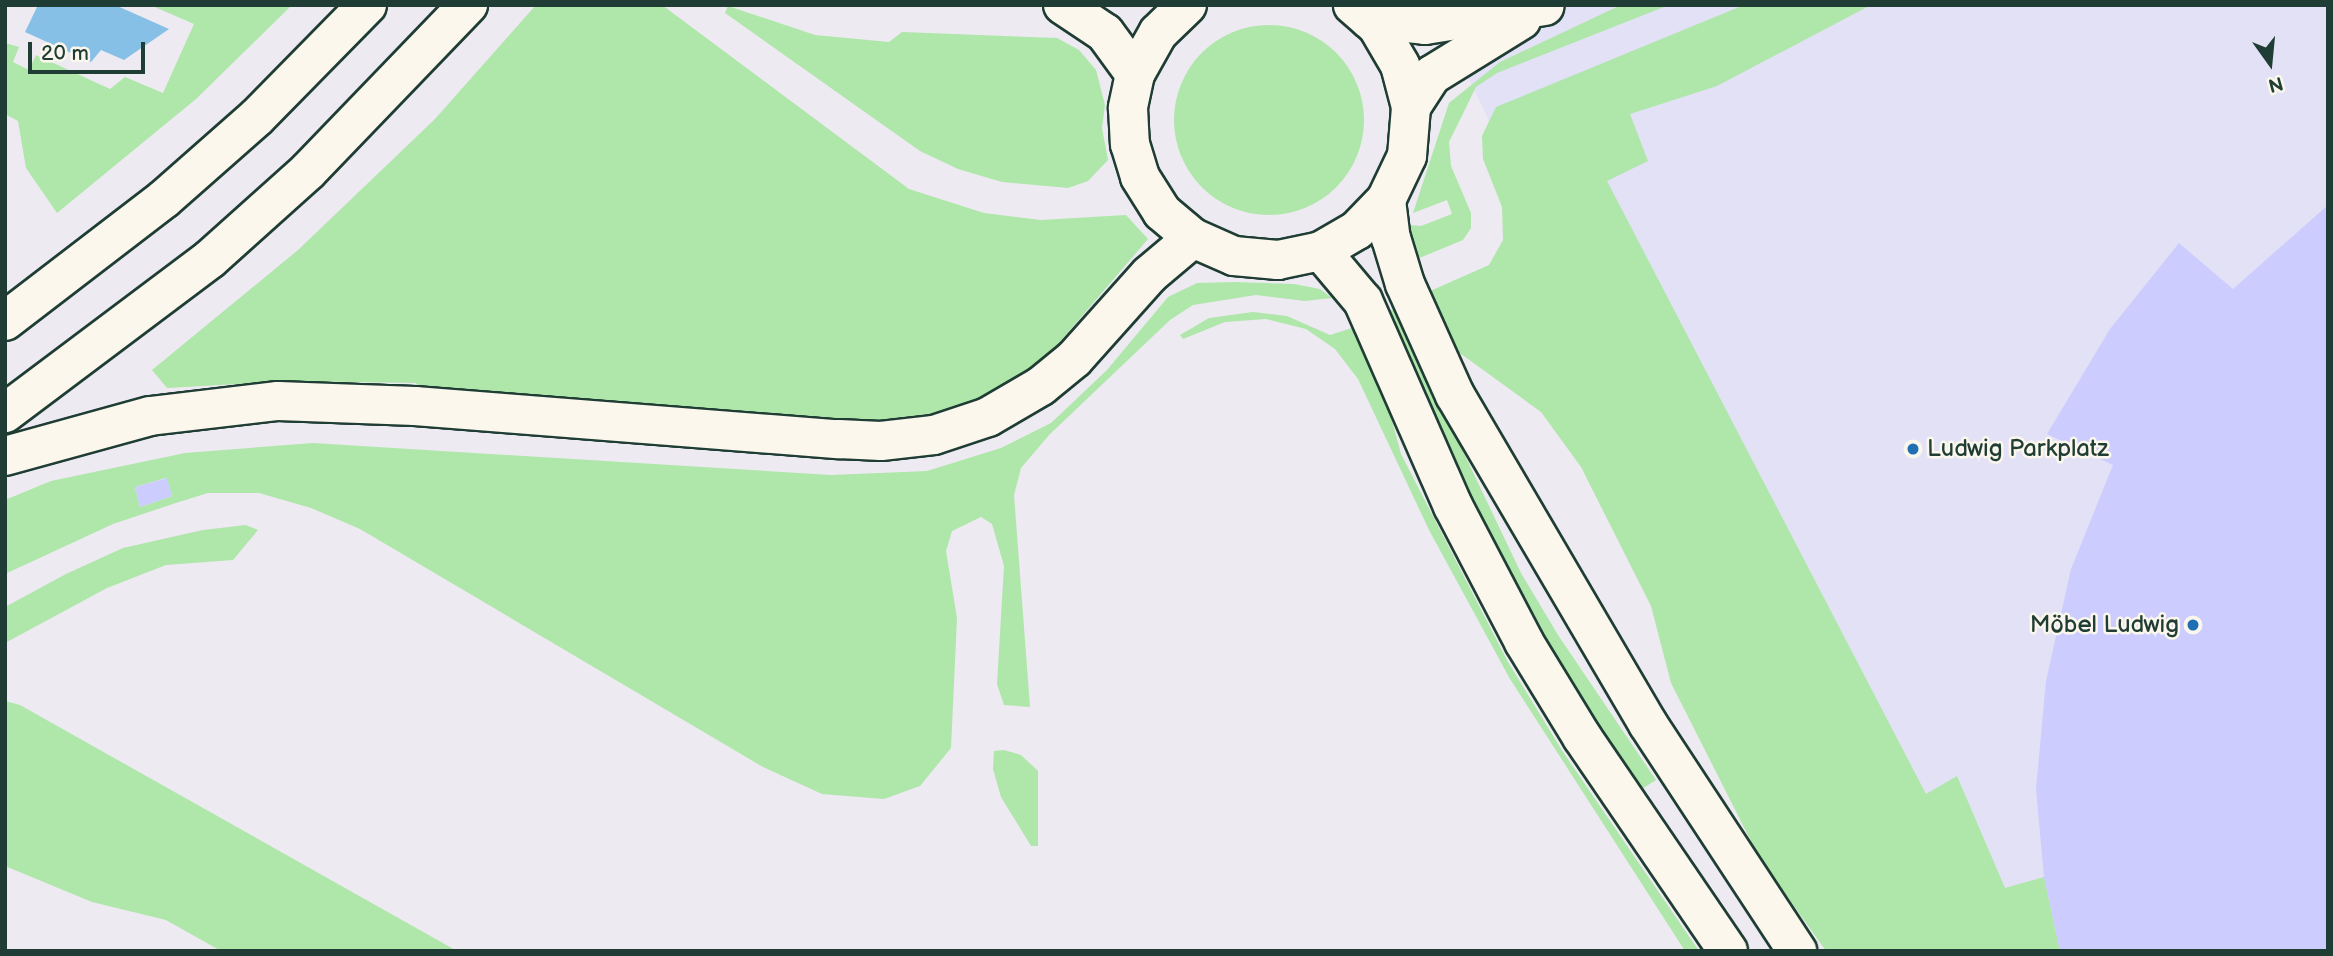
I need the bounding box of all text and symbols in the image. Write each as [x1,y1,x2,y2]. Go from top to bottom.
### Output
scale bar [32,28,149,72]
north arrow [2235,28,2305,98]
text: 20 m [41,41,89,66]
text: N [2266,71,2285,97]
place label: Ludwig Parkplatz [1927,435,2109,463]
marker: Ludwig Parkplatz [1905,441,1921,457]
place label: Möbel Ludwig [2030,611,2179,639]
marker: Möbel Ludwig [2185,617,2201,633]

